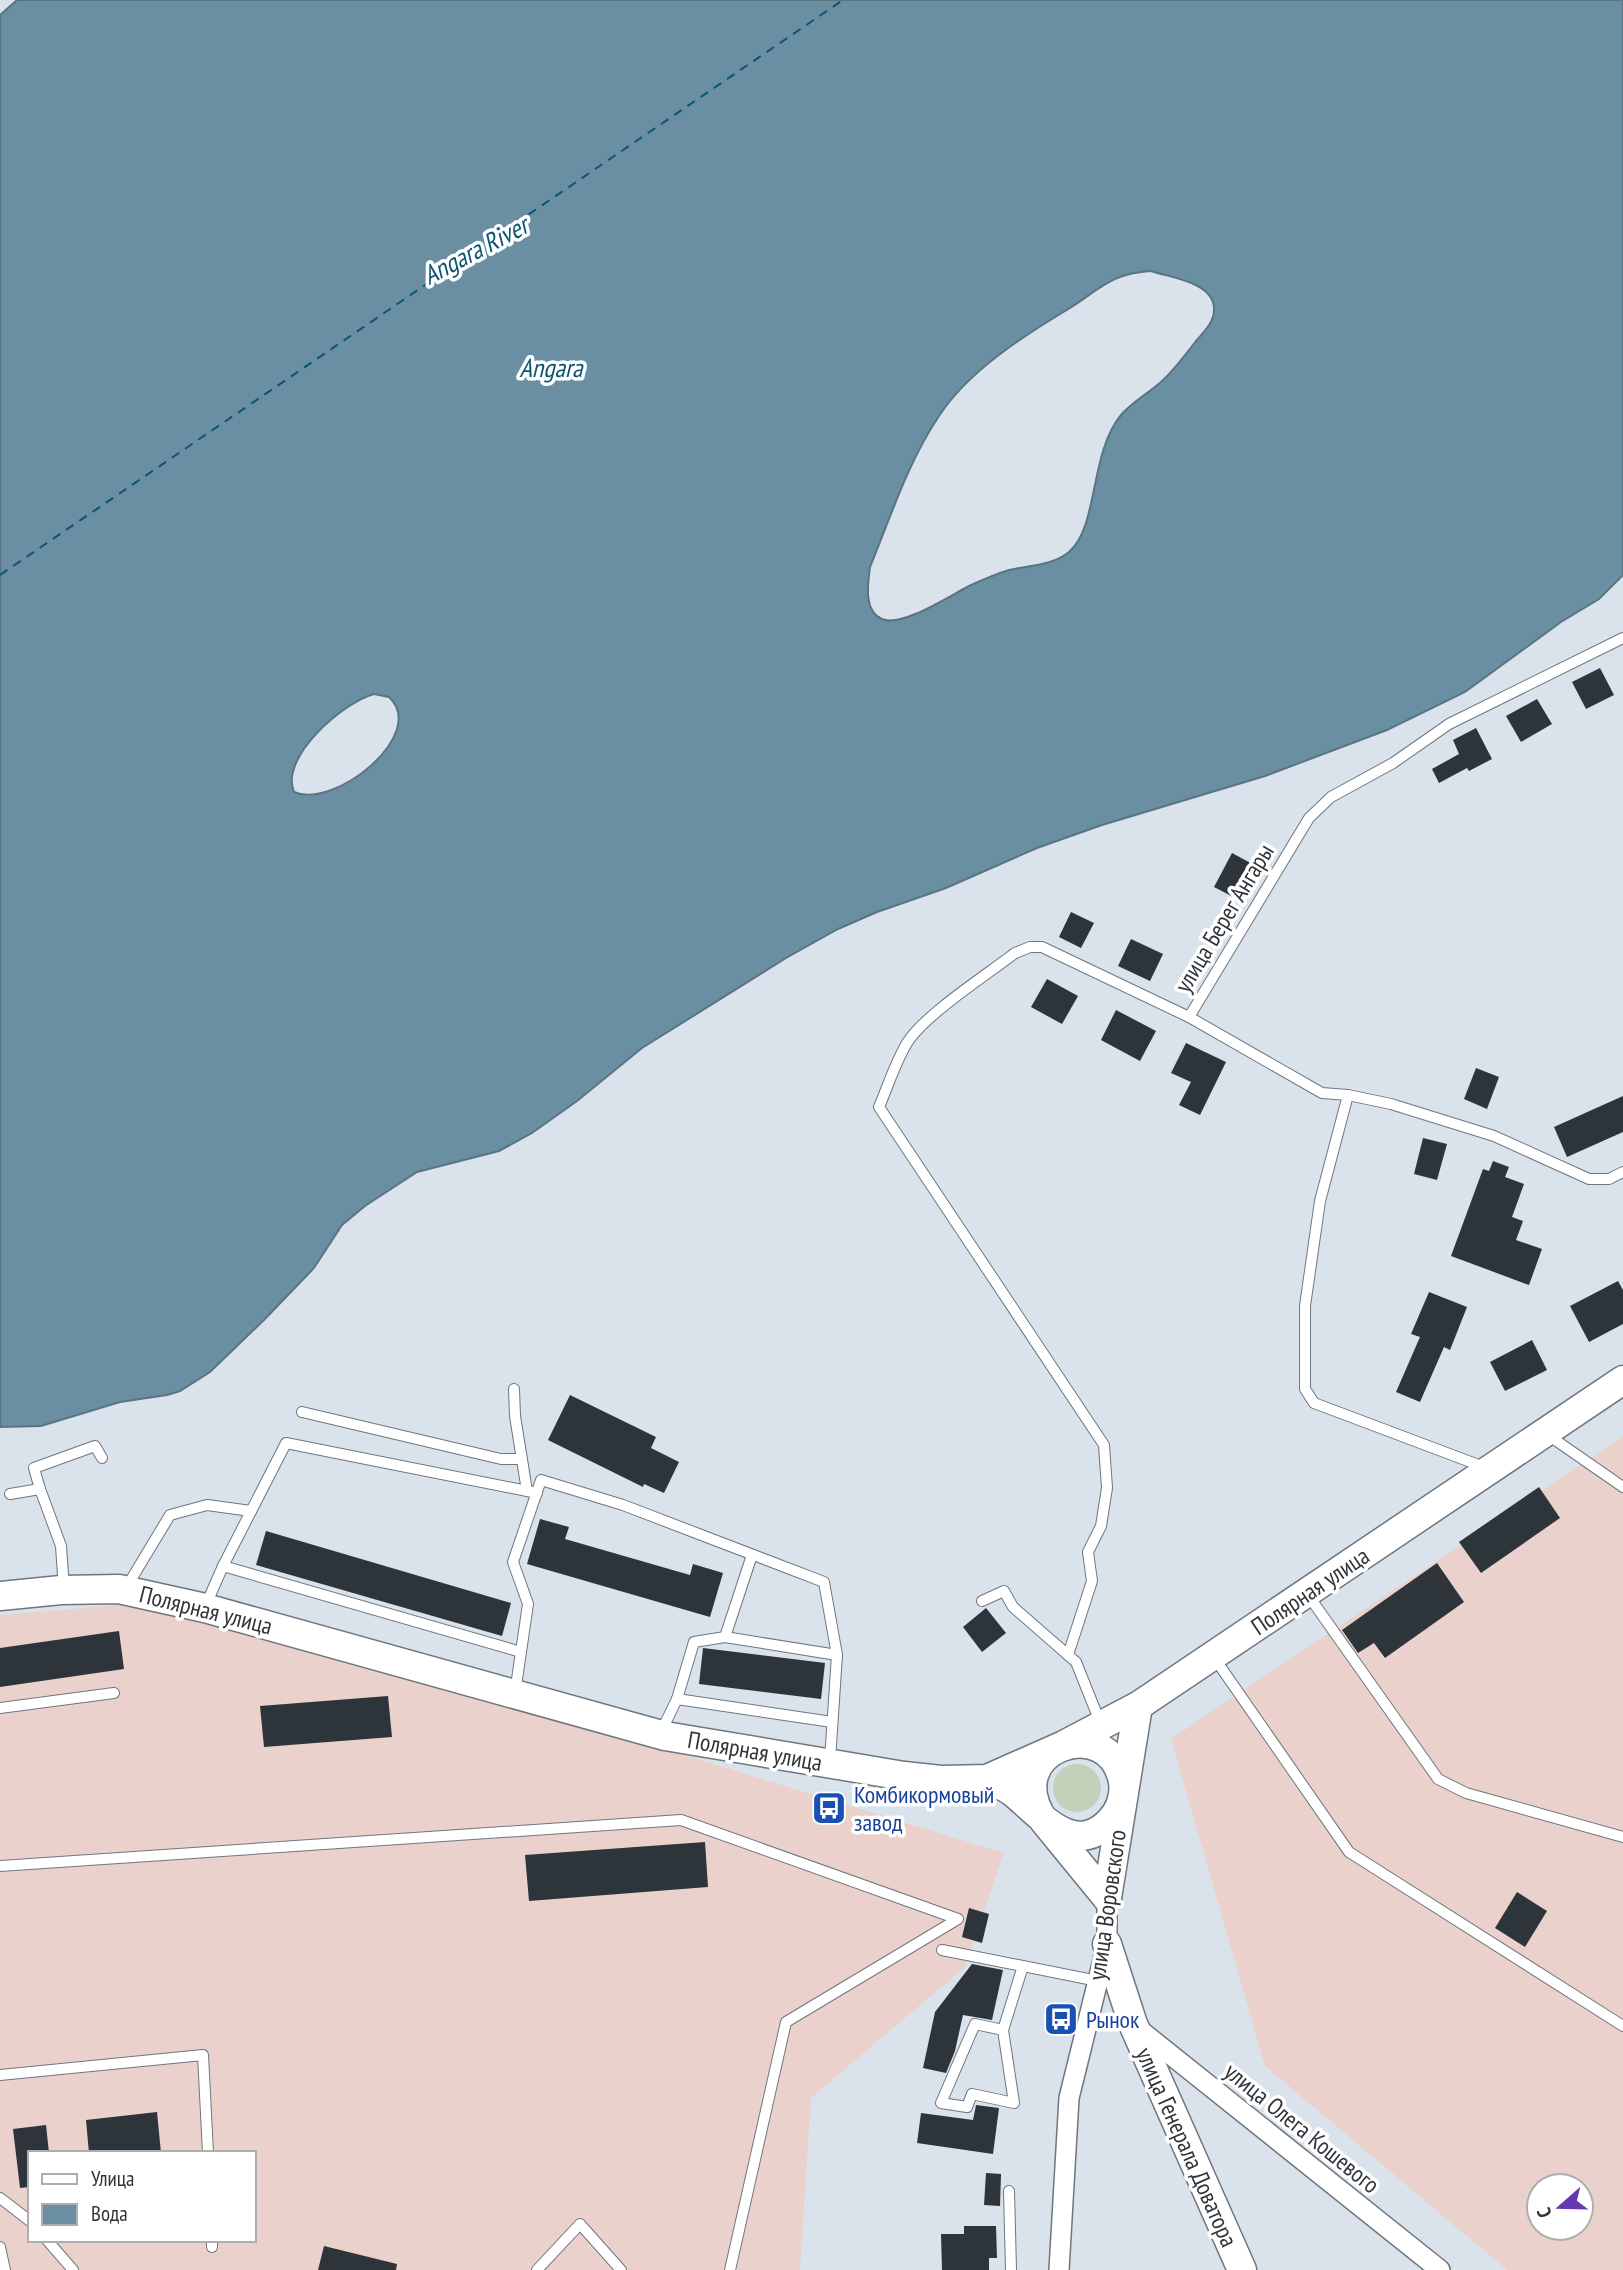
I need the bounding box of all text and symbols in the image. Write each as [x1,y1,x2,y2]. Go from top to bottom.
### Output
water label: Angara River [417,207,537,291]
water label: Angara [520,351,584,384]
street label: улица Берег Ангары [1167,838,1281,998]
street label: Полярная улица [1245,1540,1375,1642]
street label: Полярная улица [136,1579,276,1641]
street label: Полярная улица [685,1724,825,1778]
place label: Комбикормовый завод [854,1779,994,1838]
bus stop icon: Комбикормовый завод [810,1789,848,1827]
street label: улица Воровского [1081,1828,1133,1982]
bus stop icon: Рынок [1042,2000,1080,2038]
place label: Рынок [1086,2004,1140,2035]
street label: улица Генерала Доватора [1129,2042,1245,2252]
street label: улица Олега Кошевого [1218,2056,1386,2200]
legend [28,2151,256,2242]
text: Улица [91,2165,134,2192]
north arrow [1525,2172,1595,2242]
text: Вода [91,2200,128,2227]
text: С [1531,2204,1557,2221]

